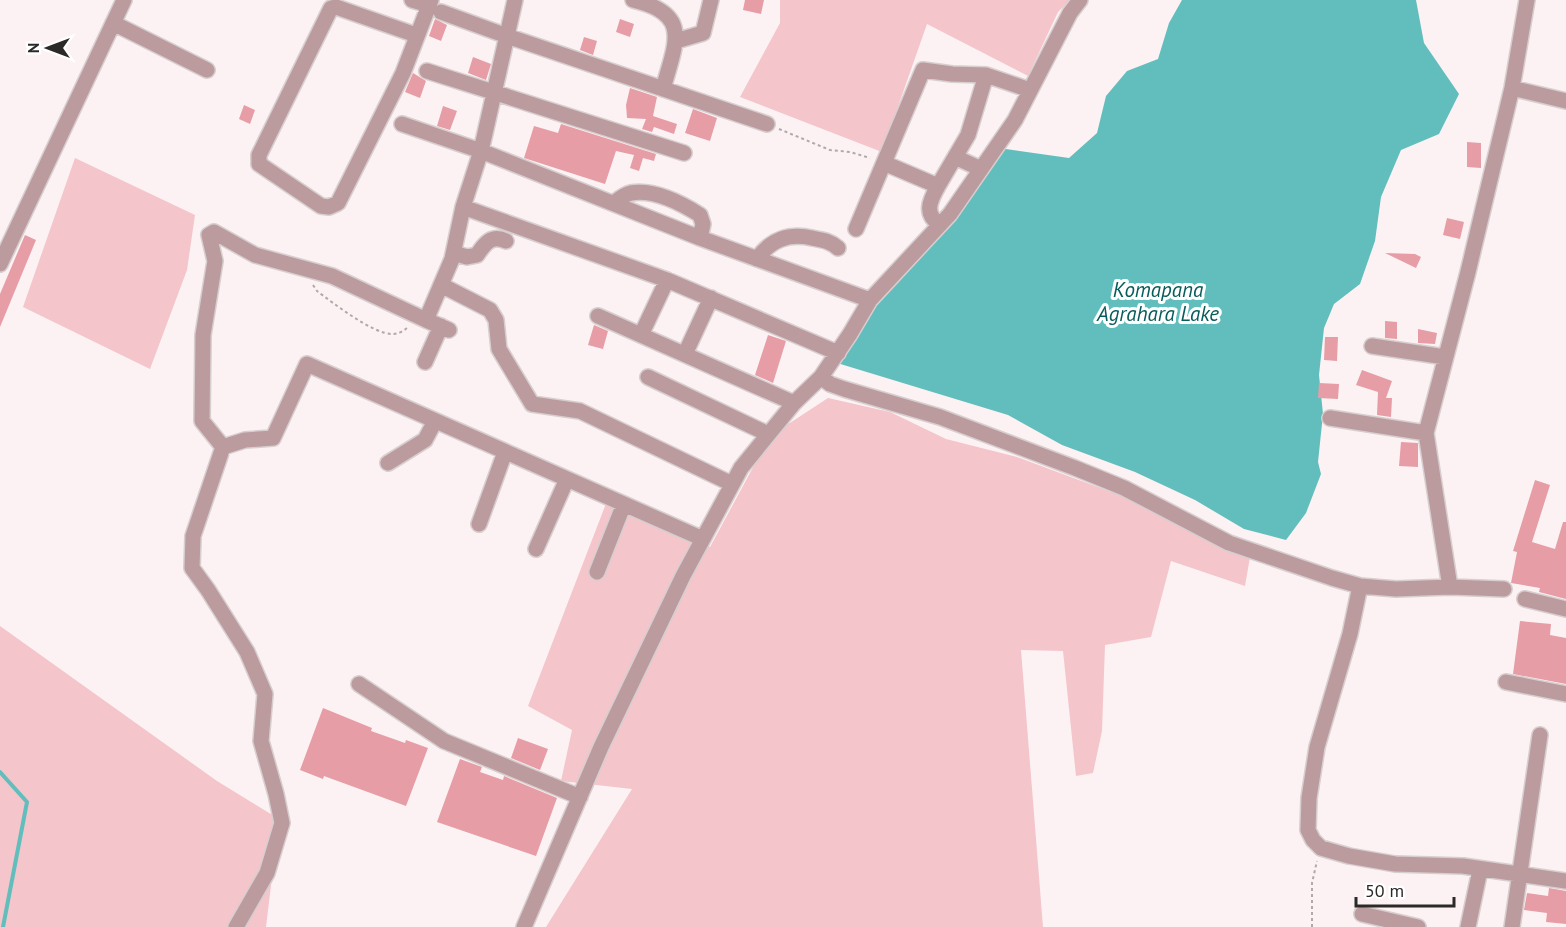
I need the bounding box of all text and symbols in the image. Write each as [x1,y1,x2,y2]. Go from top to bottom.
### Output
north arrow [18,18,78,78]
text: N [23,43,43,53]
water label: Komapana Agrahara Lake [1096,276,1219,327]
scale bar [1356,870,1454,908]
text: 50 m [1365,879,1404,902]

